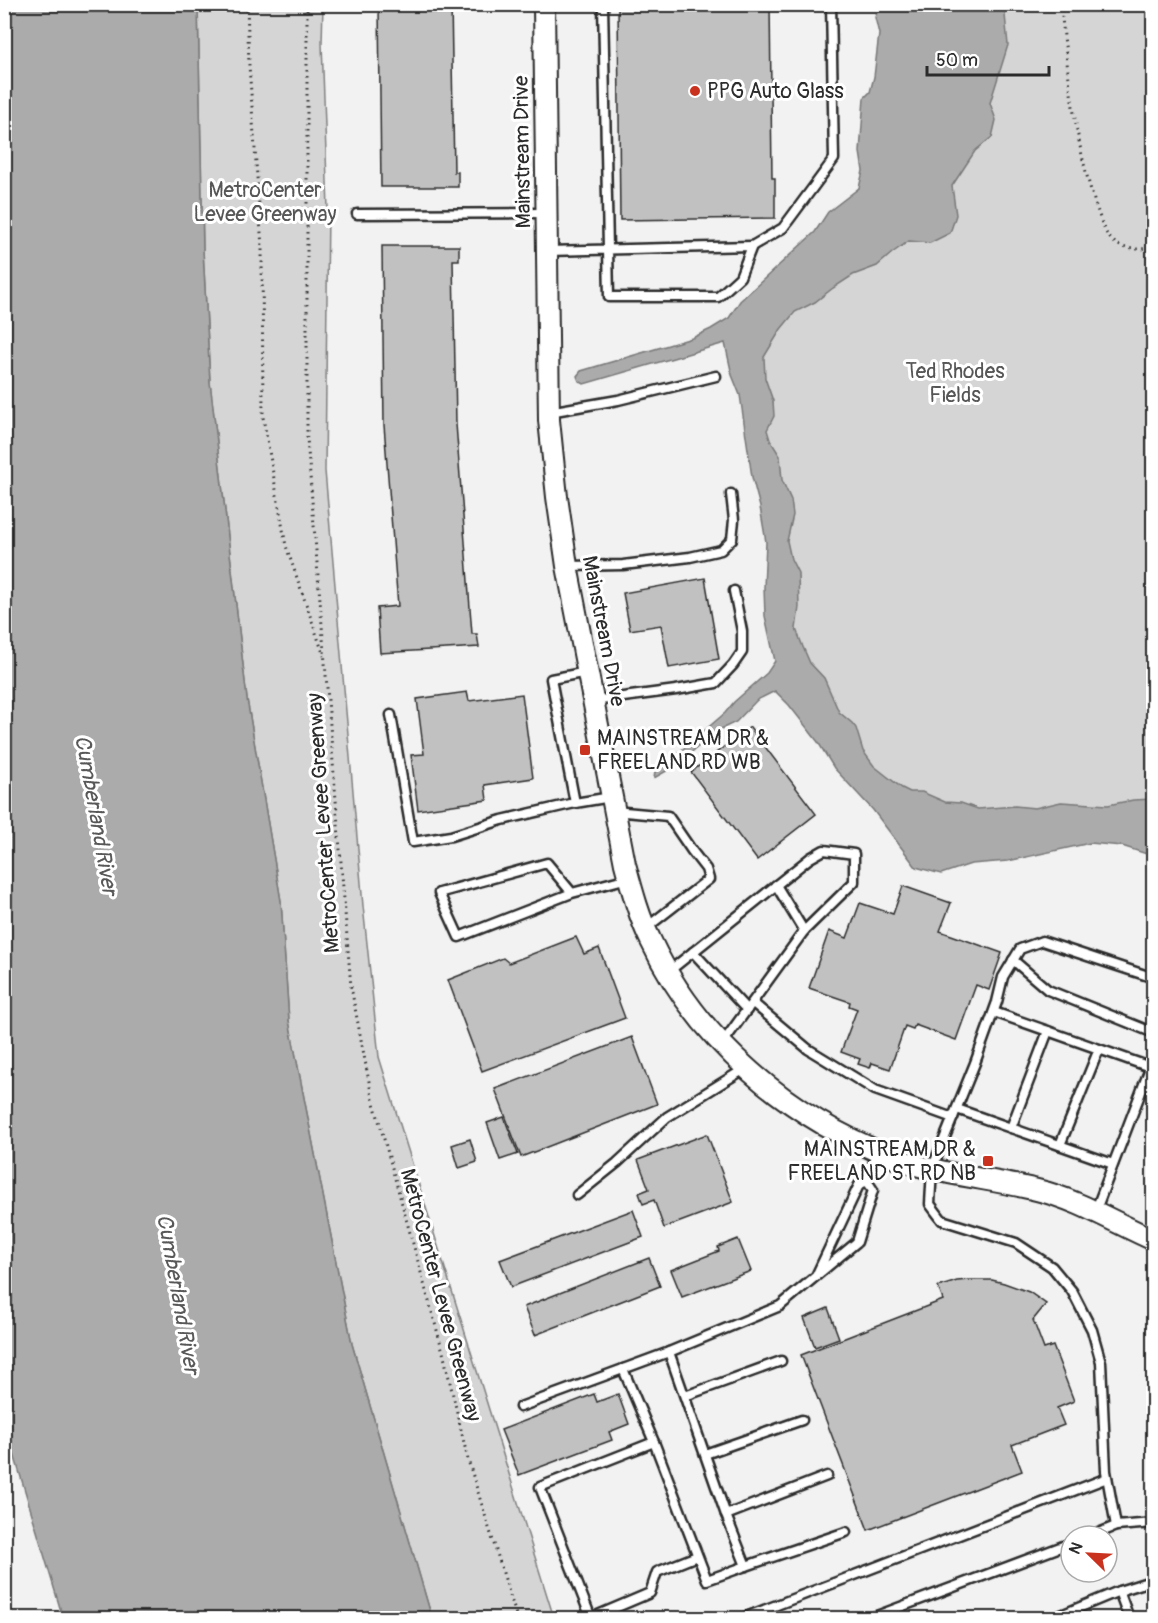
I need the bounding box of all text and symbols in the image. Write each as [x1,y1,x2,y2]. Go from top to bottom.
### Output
scale bar [927,39,1048,77]
text: 50 m [936,49,978,72]
street label: Mainstream Drive [508,75,537,229]
place label: PPG Auto Glass [707,78,844,105]
marker: PPG Auto Glass [688,84,702,98]
park label: MetroCenter Levee Greenway [194,177,337,228]
park label: Ted Rhodes Fields [905,358,1005,409]
street label: Mainstream Drive [576,553,631,709]
street label: MetroCenter Levee Greenway [301,692,346,954]
place label: MAINSTREAM DR & FREELAND RD WB [597,725,769,776]
water label: Cumberland River [68,733,124,900]
marker: MAINSTREAM DR & FREELAND RD WB [578,743,592,757]
place label: MAINSTREAM DR & FREELAND ST RD NB [788,1136,976,1187]
marker: MAINSTREAM DR & FREELAND ST RD NB [981,1154,995,1168]
street label: MetroCenter Levee Greenway [394,1166,487,1425]
water label: Cumberland River [150,1212,206,1379]
north arrow [1059,1524,1119,1584]
text: N [1065,1539,1088,1557]

